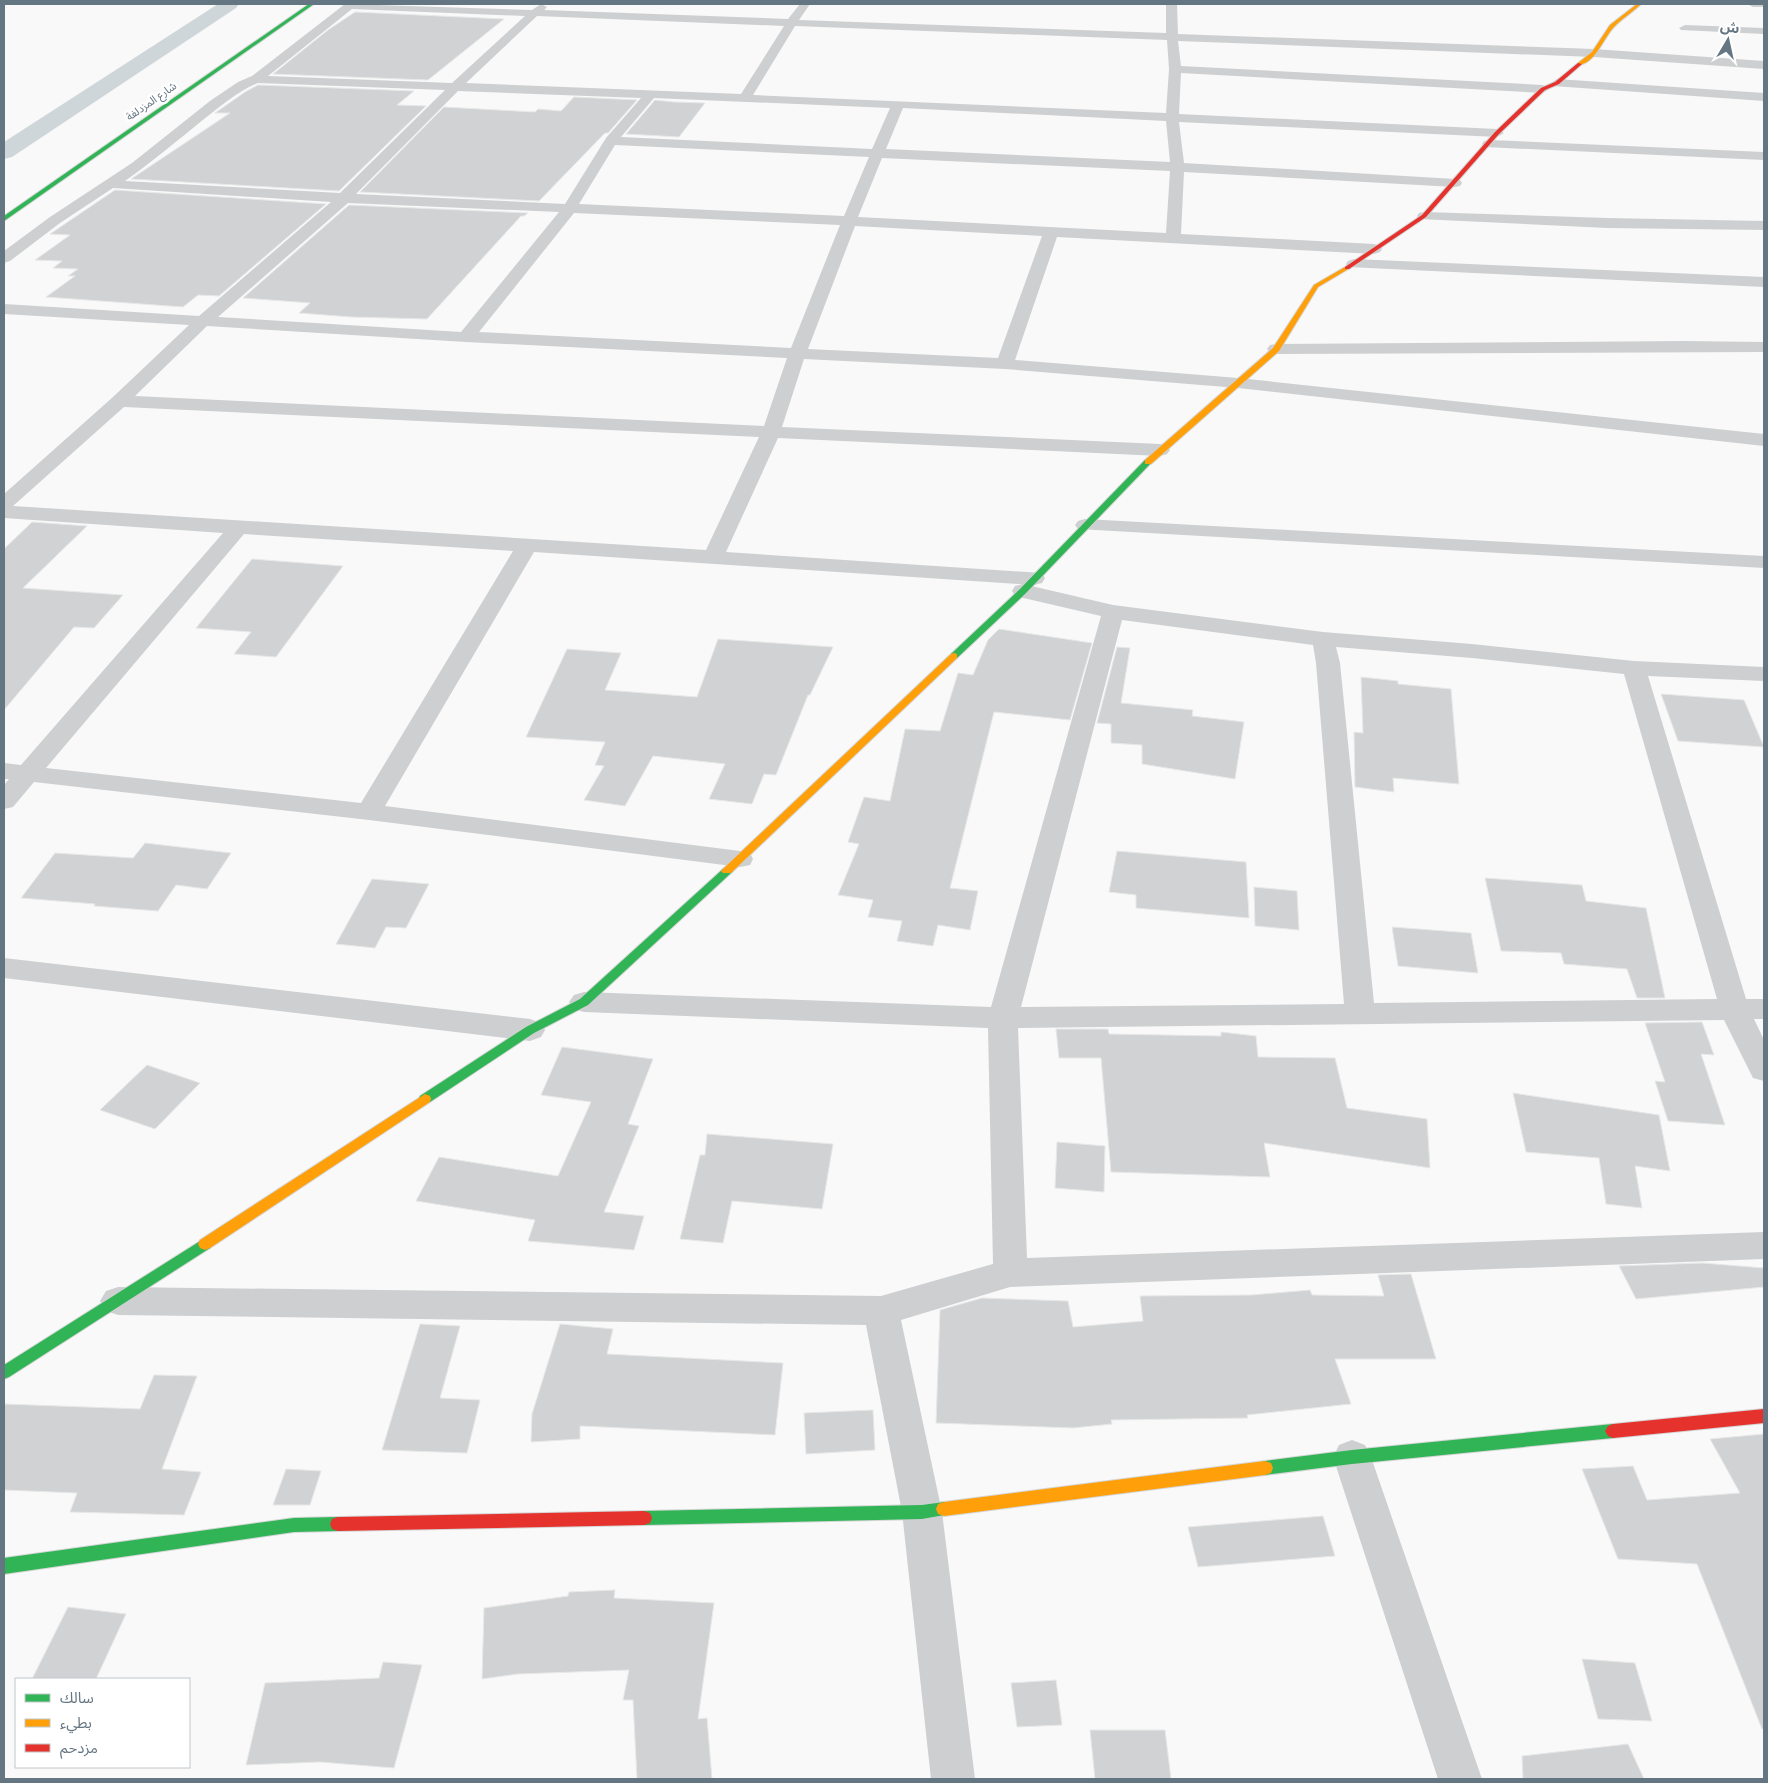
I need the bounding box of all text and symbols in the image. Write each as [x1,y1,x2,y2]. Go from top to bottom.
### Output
north arrow [1703,15,1753,65]
text: ش [1719,18,1741,37]
street label: شارع المزدلفة [124,79,180,124]
legend [15,1678,190,1768]
text: سالك [60,1689,94,1706]
text: بطيء [60,1714,92,1734]
text: مزدحم [60,1739,98,1759]

